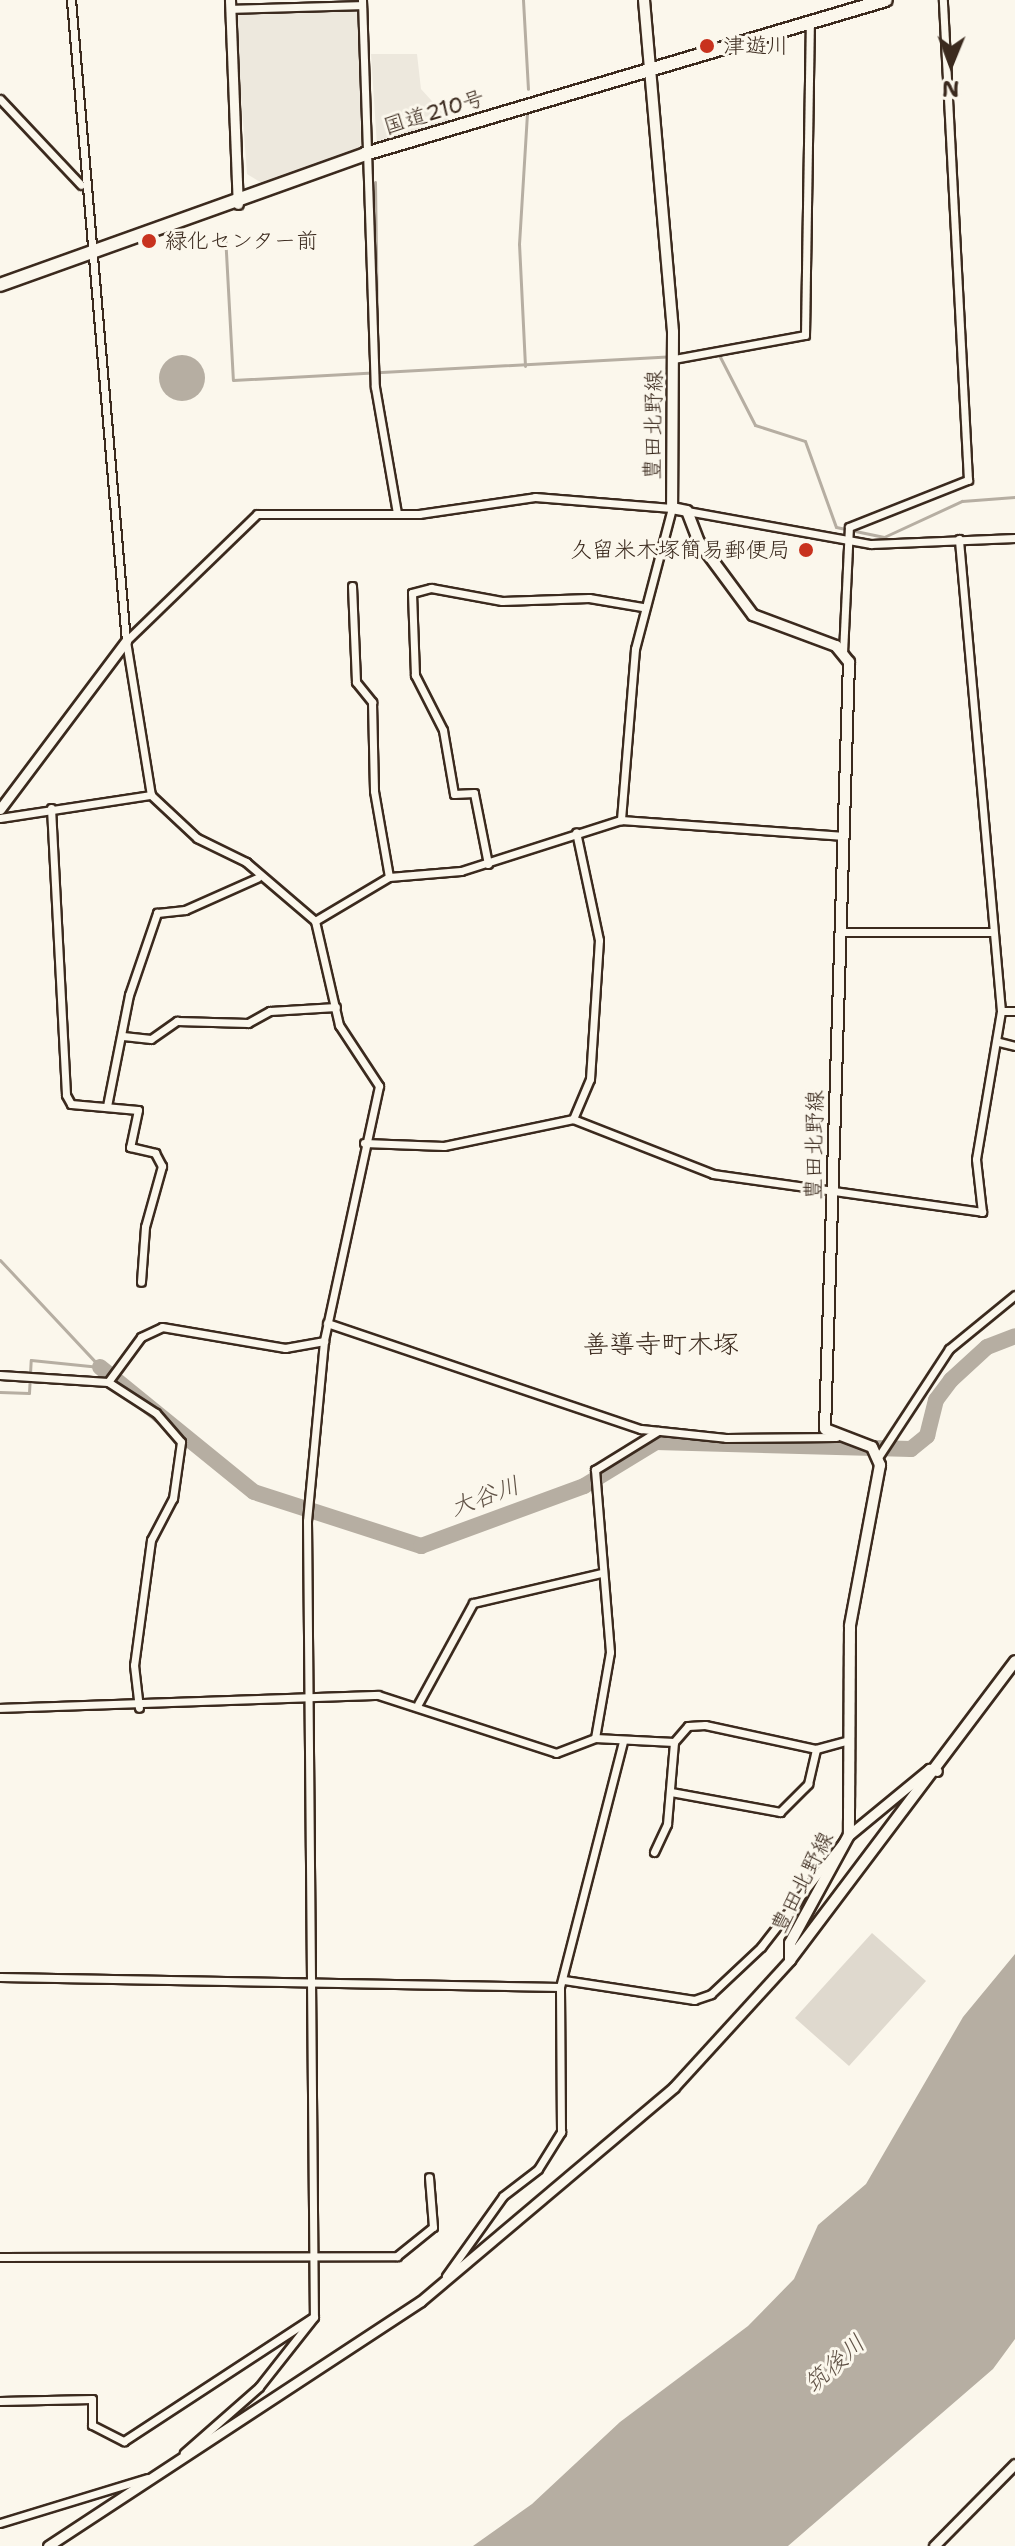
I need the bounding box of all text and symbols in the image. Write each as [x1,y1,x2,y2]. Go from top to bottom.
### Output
north arrow [911,24,991,104]
place label: 津遊川 [723,33,789,59]
marker: 津遊川 [698,37,716,55]
text: N [942,74,960,103]
street label: 国道210号 [380,84,488,140]
place label: 緑化センター前 [165,228,319,254]
marker: 緑化センター前 [140,232,158,250]
street label: 豊田北野線 [639,370,667,480]
place label: 久留米木塚簡易郵便局 [570,537,790,563]
marker: 久留米木塚簡易郵便局 [797,541,815,559]
street label: 豊田北野線 [800,1090,828,1200]
district label: 善導寺町木塚 [583,1328,739,1360]
water label: 大谷川 [446,1471,524,1523]
street label: 豊田北野線 [765,1827,839,1937]
water label: 筑後川 [799,2329,871,2399]

